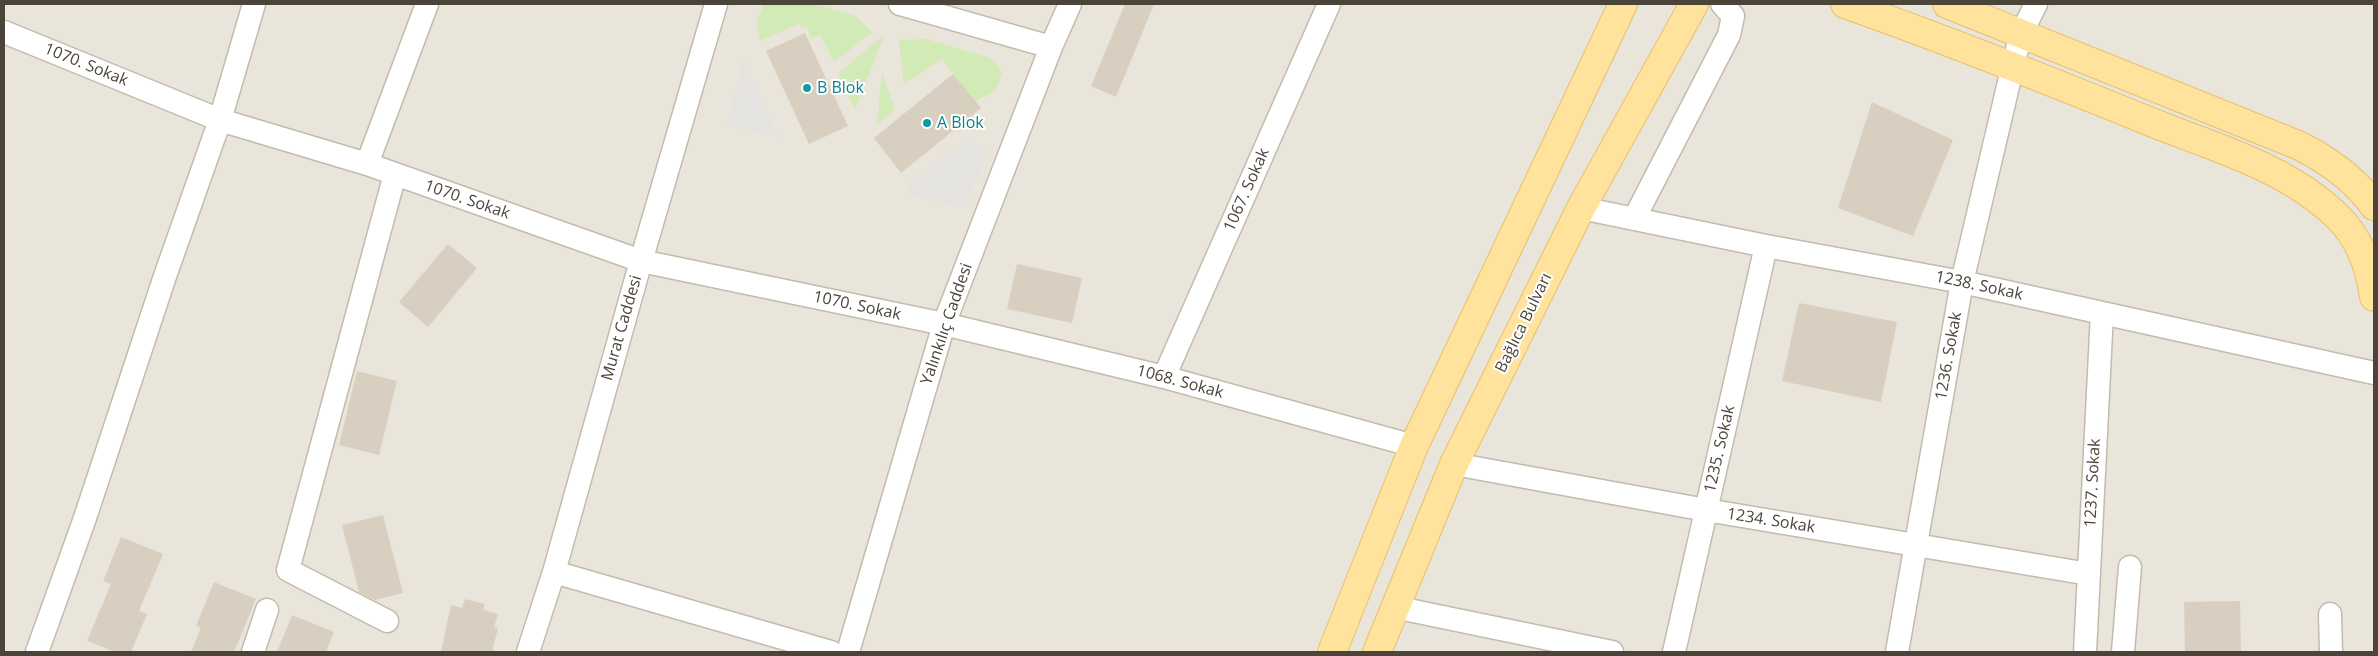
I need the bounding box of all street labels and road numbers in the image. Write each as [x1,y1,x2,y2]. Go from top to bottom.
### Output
street label: 1070. Sokak [41,39,131,91]
street label: 1067. Sokak [1220,145,1274,235]
street label: 1070. Sokak [422,176,512,224]
street label: Yalınkılıç Caddesi [917,261,977,387]
street label: 1238. Sokak [1933,267,2025,305]
street label: Bağlıca Bulvarı [1492,270,1556,376]
street label: Murat Caddesi [598,273,646,383]
street label: 1070. Sokak [811,287,903,325]
street label: 1236. Sokak [1932,310,1966,402]
street label: 1068. Sokak [1135,361,1225,403]
street label: 1235. Sokak [1701,403,1739,495]
street label: 1237. Sokak [2081,438,2105,528]
street label: 1234. Sokak [1726,505,1816,537]

